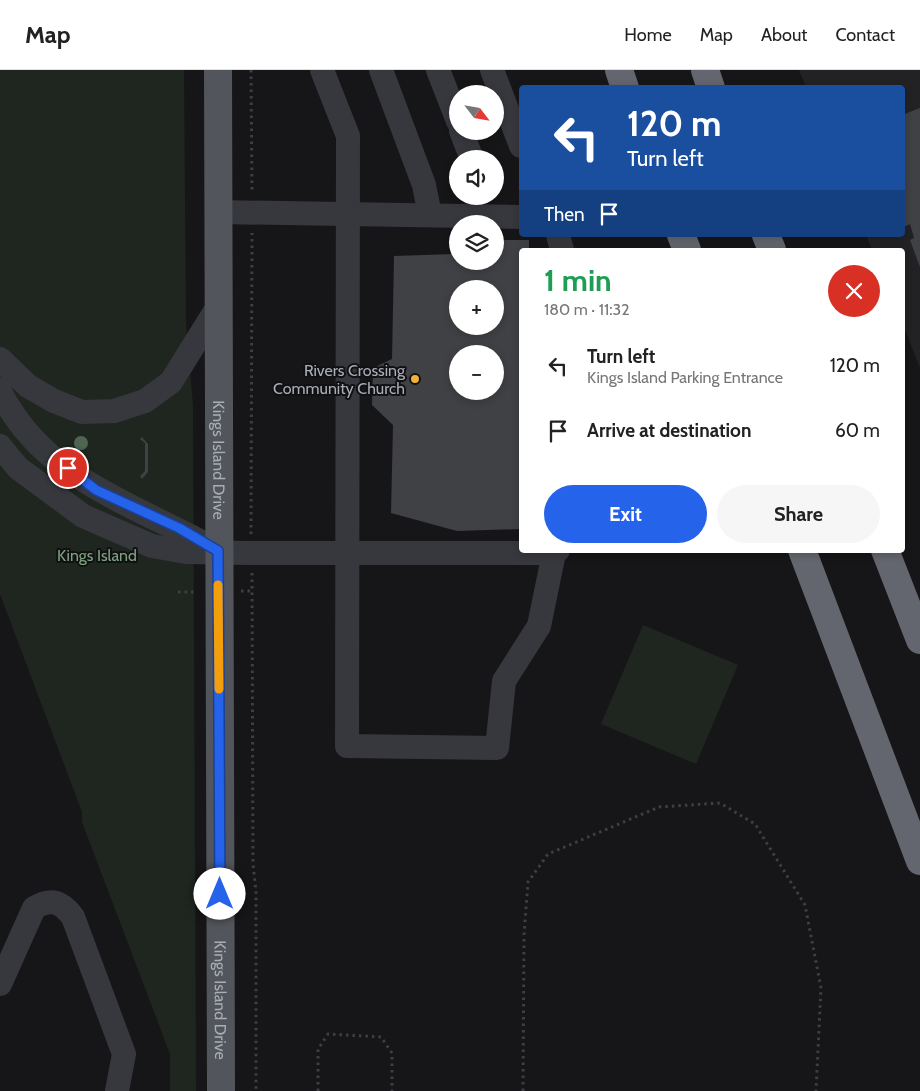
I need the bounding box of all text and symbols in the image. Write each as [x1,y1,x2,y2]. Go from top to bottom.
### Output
text: Map [25,20,71,49]
text: Home [624,24,672,46]
text: Map [700,24,733,46]
text: About [761,24,807,46]
text: Contact [835,24,895,46]
north arrow [449,85,504,140]
map controls [449,85,504,400]
text: 120 m [627,102,721,145]
icon: left [544,105,609,170]
text: Turn left [627,145,704,172]
button: sound [449,150,504,205]
icon: arrive [595,200,623,228]
text: Then [544,203,585,226]
button: layers [449,215,504,270]
text: 1 min [544,262,612,299]
button: close [828,265,880,317]
button: + [449,280,504,335]
text: 180 m · 11:32 [544,300,630,319]
button: − [449,345,504,400]
text: Turn left [587,345,655,368]
icon: left [544,352,572,380]
text: 120 m [830,354,880,377]
place label: Rivers Crossing Community Church [273,361,406,398]
text: Kings Island Parking Entrance [587,368,783,387]
marker: Rivers Crossing Community Church [409,373,421,385]
street label: Kings Island Drive [209,400,228,520]
icon: arrive [544,417,572,445]
text: Arrive at destination [587,419,751,442]
text: 60 m [835,419,880,442]
pin [47,447,89,489]
icon: arrive [54,454,82,482]
button: Exit [544,485,707,543]
button: Share [717,485,880,543]
park label: Kings Island [57,546,137,565]
position arrow [193,867,245,919]
street label: Kings Island Drive [211,940,230,1060]

